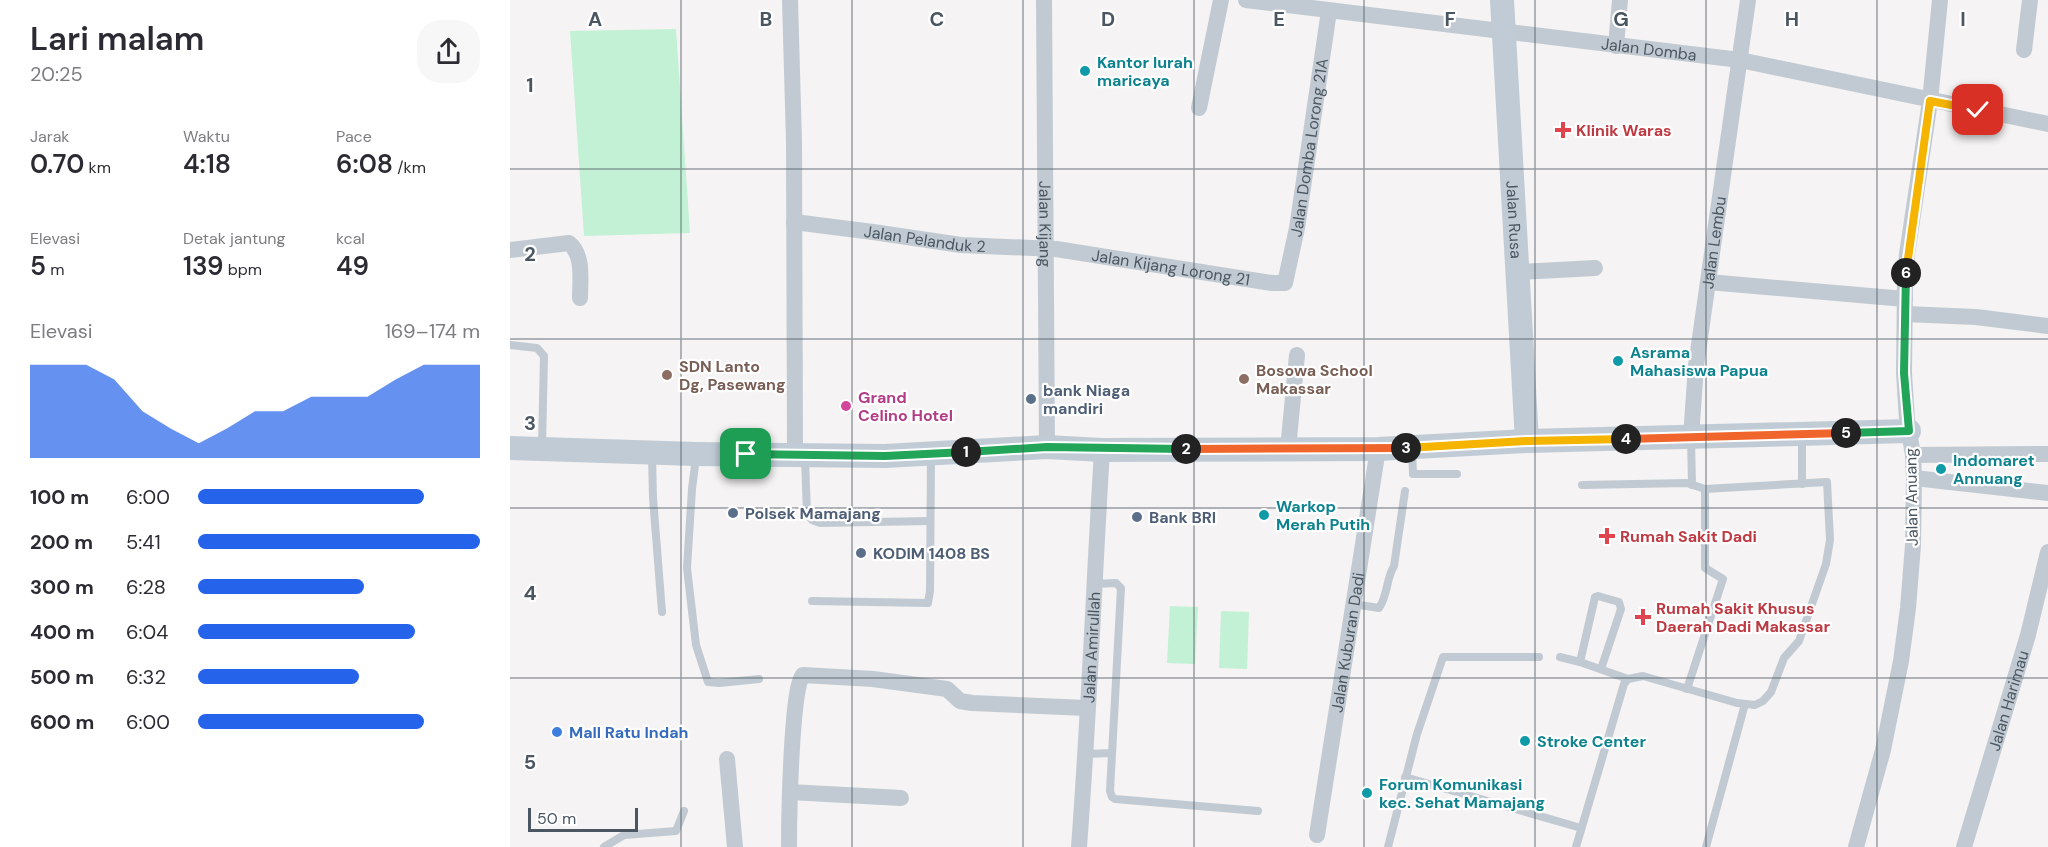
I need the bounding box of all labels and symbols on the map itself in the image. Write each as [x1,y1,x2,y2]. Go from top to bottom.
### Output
text: A [588,6,602,32]
text: B [760,6,772,32]
text: C [930,6,944,32]
text: D [1101,6,1115,32]
text: E [1273,6,1285,32]
text: F [1444,6,1456,32]
text: G [1613,6,1629,32]
text: H [1785,6,1799,32]
text: I [1960,6,1966,32]
street label: Jalan Domba [1600,33,1698,66]
place label: Kantor lurah maricaya [1097,52,1193,91]
street label: Jalan Domba Lorong 21A [1285,56,1333,239]
marker: Kantor lurah maricaya [1078,64,1092,78]
text: 1 [526,72,534,98]
pin [1952,84,2003,135]
place label: Klinik Waras [1576,120,1672,141]
marker: Klinik Waras [1554,121,1572,139]
street label: Jalan Rusa [1501,180,1527,259]
street label: Jalan Kijang [1034,181,1056,267]
street label: Jalan Lembu [1697,195,1731,290]
street label: Jalan Pelanduk 2 [863,221,986,257]
text: 2 [524,241,536,267]
street label: Jalan Kijang Lorong 21 [1090,245,1252,290]
pin: 6 [1891,258,1921,288]
place label: Asrama Mahasiswa Papua [1630,342,1768,381]
marker: Asrama Mahasiswa Papua [1611,354,1625,368]
place label: SDN Lanto Dg, Pasewang [679,356,786,395]
place label: Bosowa School Makassar [1256,360,1373,399]
marker: SDN Lanto Dg, Pasewang [660,368,674,382]
marker: Bosowa School Makassar [1237,372,1251,386]
place label: bank Niaga mandiri [1043,380,1130,419]
place label: Grand Celino Hotel [858,387,953,426]
marker: bank Niaga mandiri [1024,392,1038,406]
marker: Grand Celino Hotel [839,399,853,413]
text: 3 [524,410,536,436]
pin: 5 [1831,418,1861,448]
pin: 4 [1611,424,1641,454]
pin [720,428,771,479]
pin: 3 [1391,433,1421,463]
pin: 2 [1171,434,1201,464]
pin: 1 [951,437,981,467]
street label: Jalan Anuang [1900,448,1923,546]
place label: Indomaret Annuang [1953,450,2035,489]
marker: Indomaret Annuang [1934,462,1948,476]
place label: Warkop Merah Putih [1276,496,1370,535]
place label: Polsek Mamajang [745,503,881,524]
marker: Polsek Mamajang [726,506,740,520]
place label: Bank BRI [1149,507,1216,528]
marker: Warkop Merah Putih [1257,508,1271,522]
marker: Bank BRI [1130,510,1144,524]
place label: Rumah Sakit Dadi [1620,526,1757,547]
marker: Rumah Sakit Dadi [1598,527,1616,545]
place label: KODIM 1408 BS [873,543,990,564]
marker: KODIM 1408 BS [854,546,868,560]
street label: Jalan Kuburan Dadi [1327,571,1369,714]
text: 4 [524,580,537,606]
street label: Jalan Amirullah [1078,591,1105,704]
place label: Rumah Sakit Khusus Daerah Dadi Makassar [1656,598,1830,637]
marker: Rumah Sakit Khusus Daerah Dadi Makassar [1634,608,1652,626]
street label: Jalan Harimau [1984,648,2034,754]
place label: Mall Ratu Indah [569,722,688,743]
marker: Mall Ratu Indah [550,725,564,739]
place label: Stroke Center [1537,731,1646,752]
marker: Stroke Center [1518,734,1532,748]
text: 5 [524,749,536,775]
place label: Forum Komunikasi kec. Sehat Mamajang [1379,774,1545,813]
marker: Forum Komunikasi kec. Sehat Mamajang [1360,786,1374,800]
scale bar [528,805,638,832]

